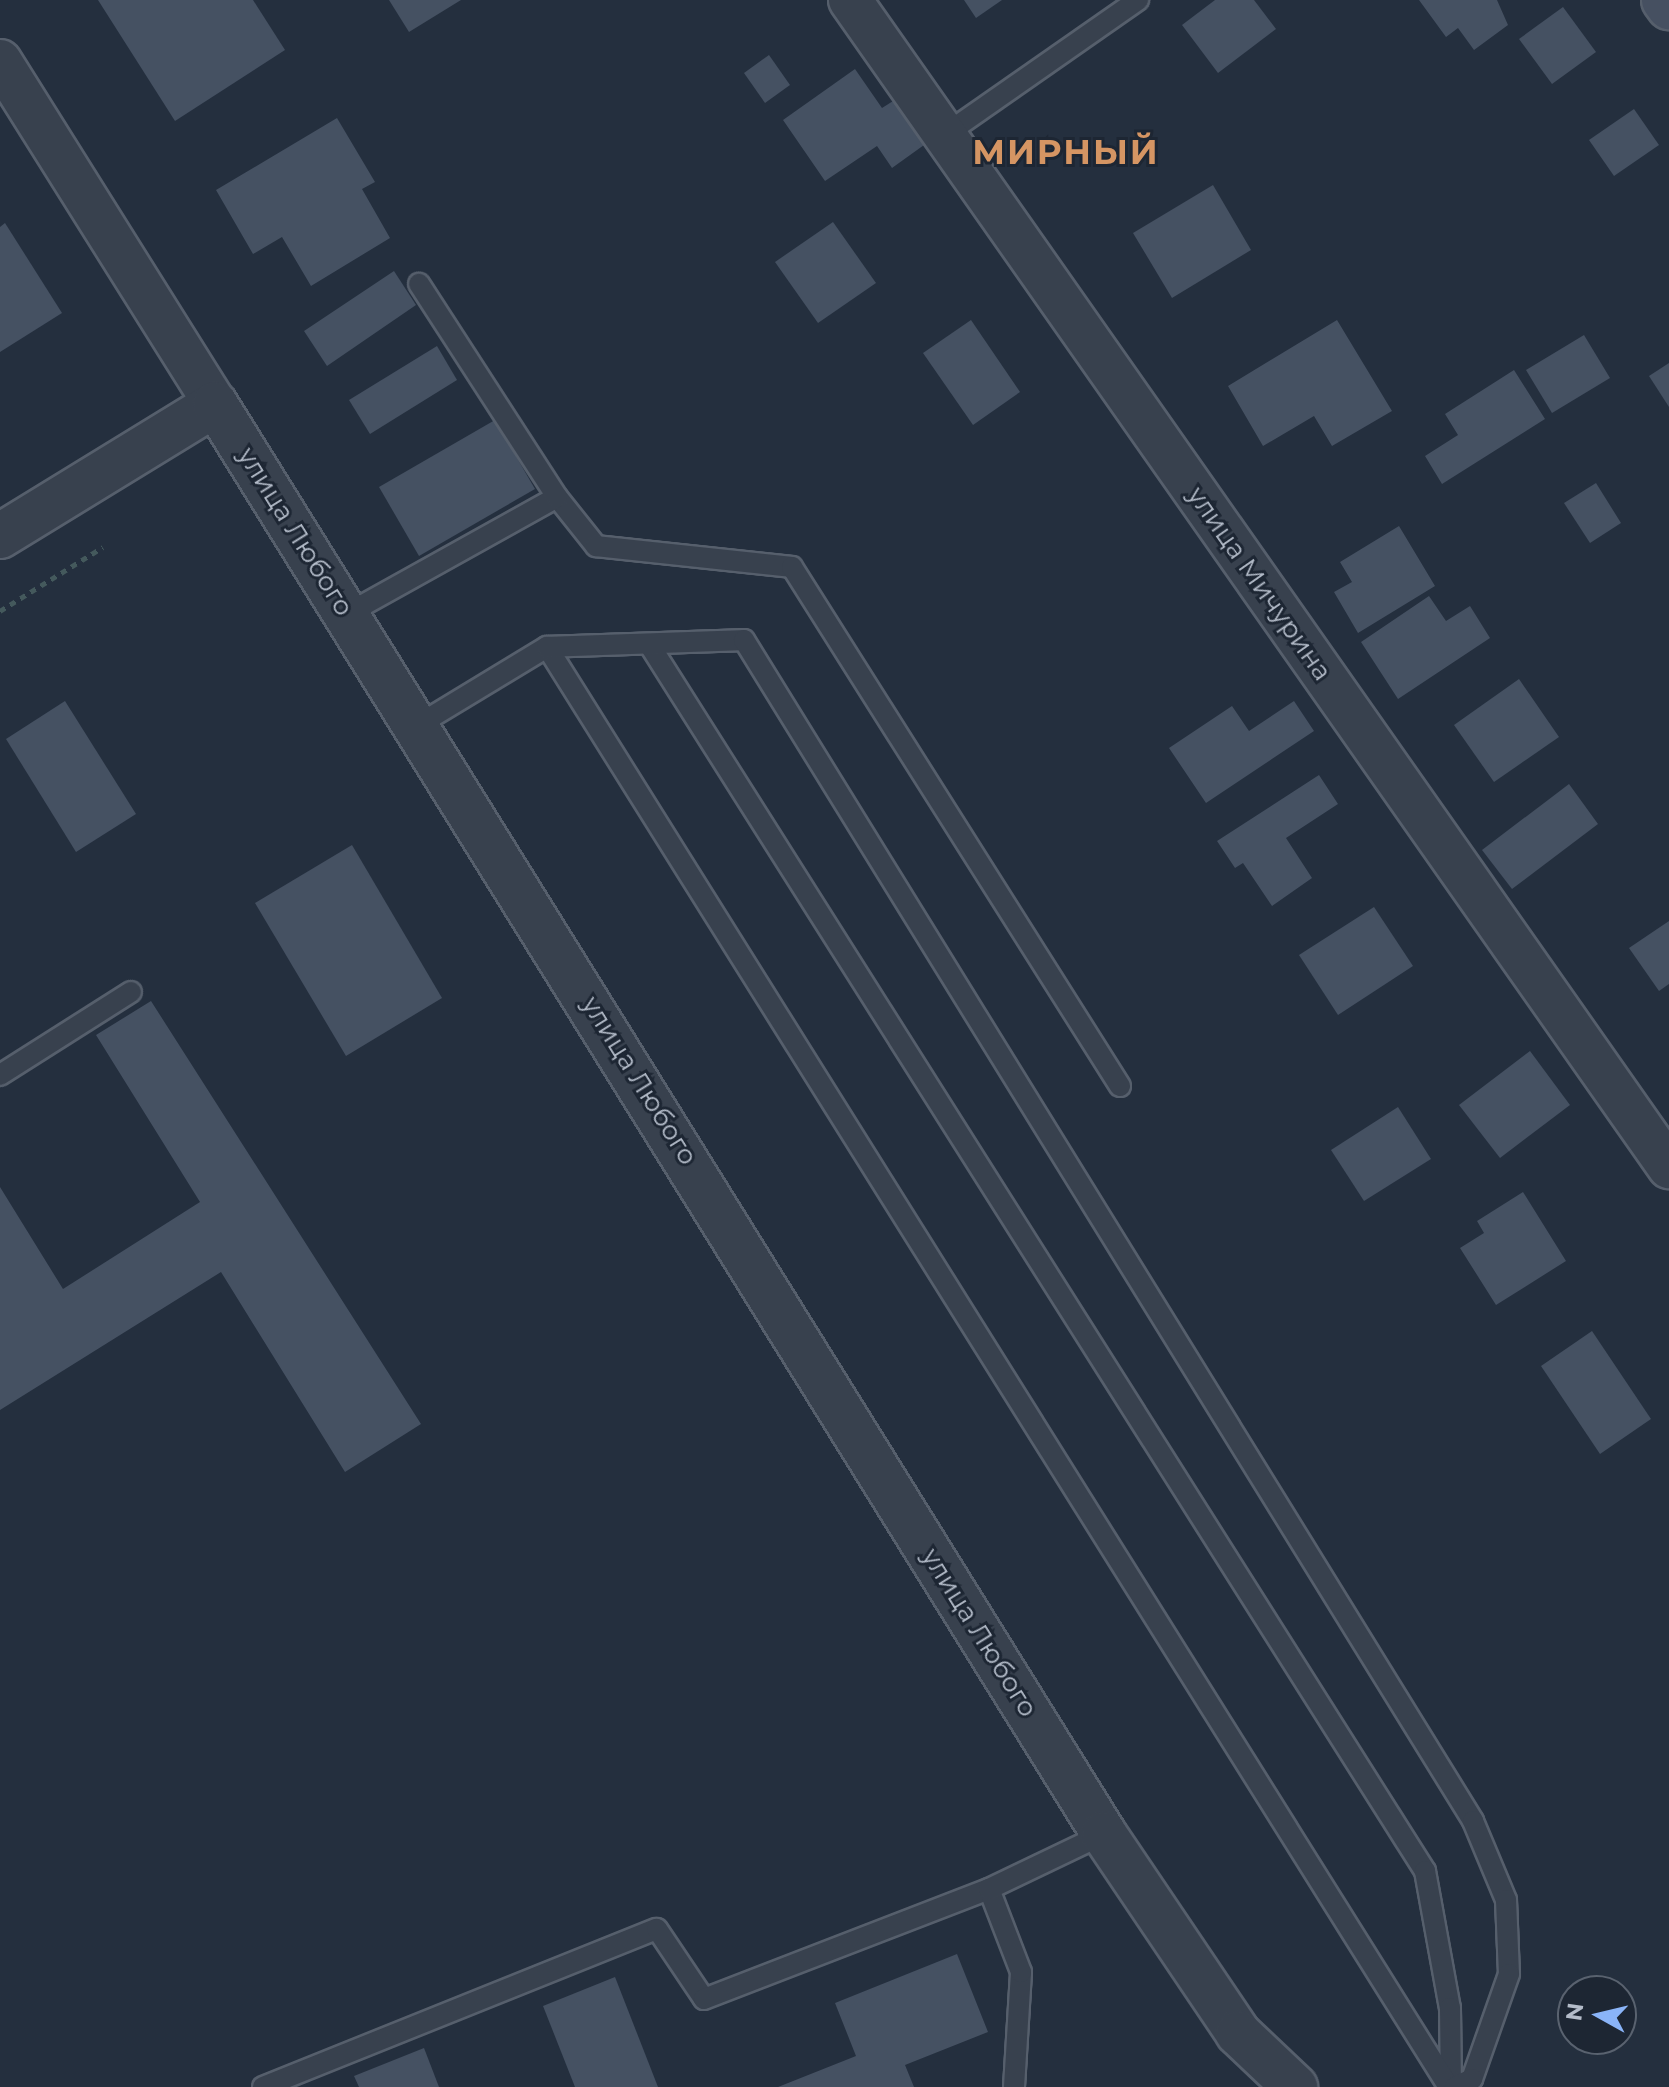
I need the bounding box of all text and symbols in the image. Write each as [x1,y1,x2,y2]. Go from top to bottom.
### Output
district label: МИРНЫЙ [972,133,1160,173]
street label: улица Любого [231,442,359,622]
street label: улица Мичурина [1180,481,1338,687]
street label: улица Любого [575,991,703,1171]
street label: улица Любого [915,1543,1043,1723]
north arrow [1557,1975,1637,2055]
text: N [1560,2001,1589,2023]

